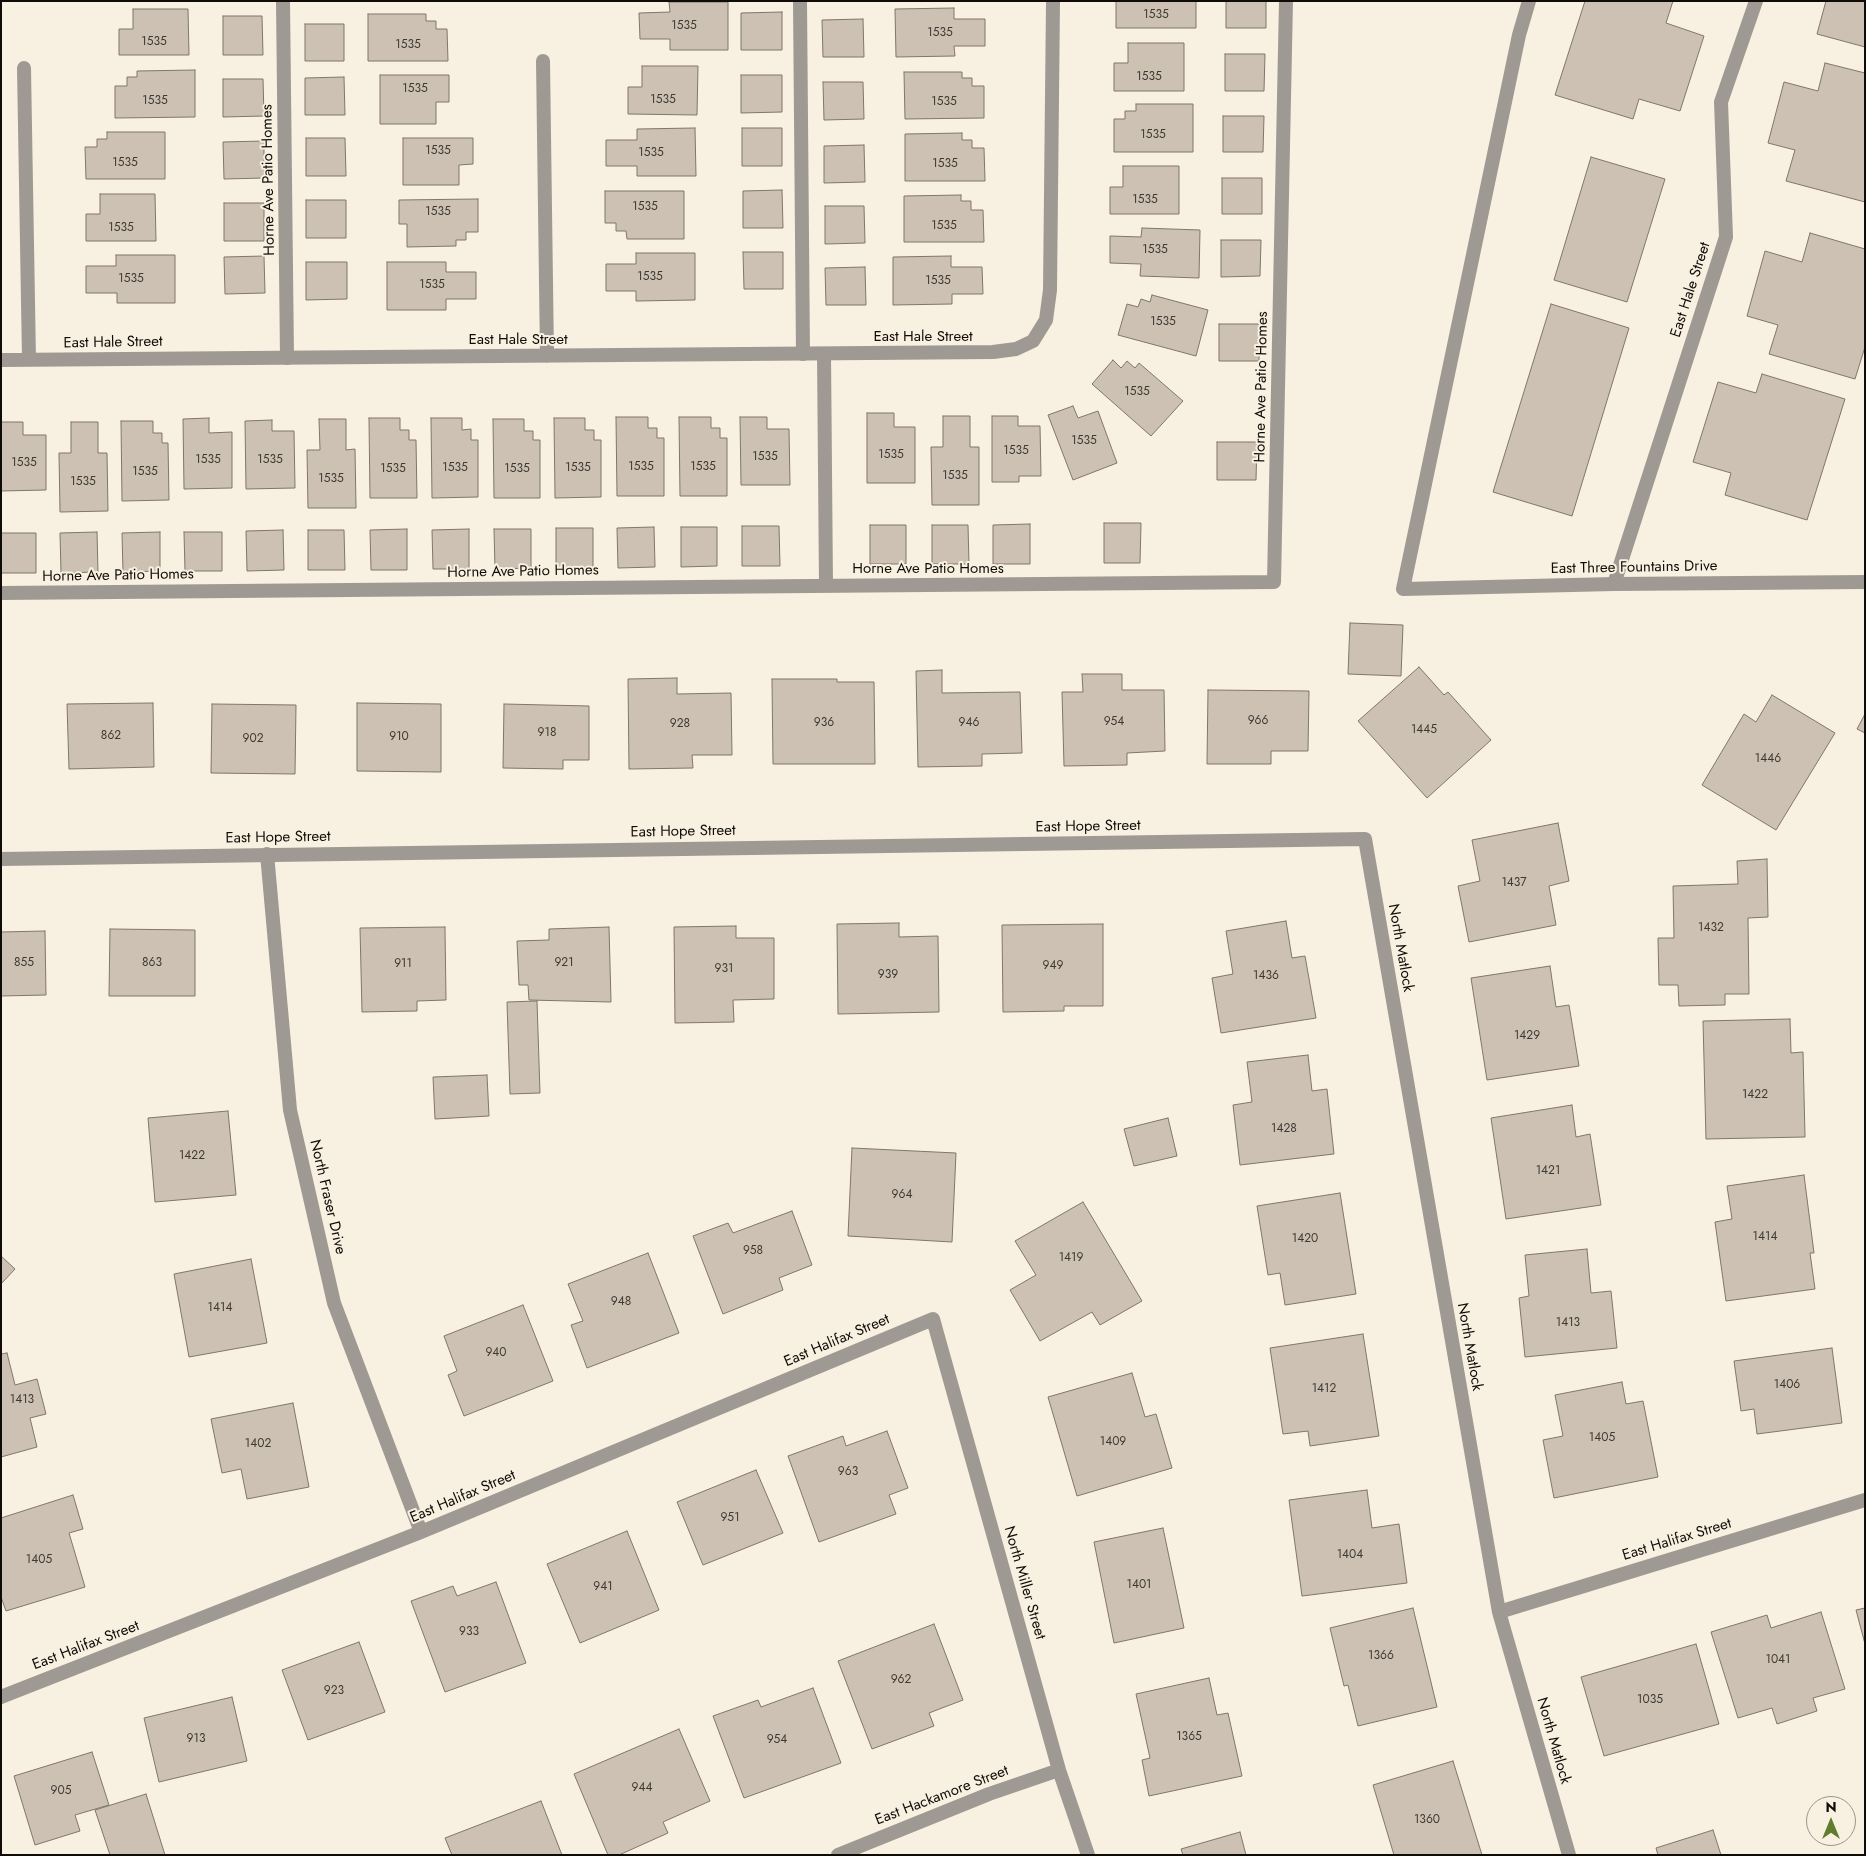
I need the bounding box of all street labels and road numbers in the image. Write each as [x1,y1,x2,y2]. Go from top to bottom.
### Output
street label: Horne Ave Patio Homes [259,104,279,256]
street label: East Hale Street [1667,240,1715,340]
street label: Horne Ave Patio Homes [1252,311,1272,463]
street label: East Hale Street [873,328,973,346]
street label: East Hale Street [468,331,568,349]
street label: East Hale Street [63,333,163,353]
street label: East Three Fountains Drive [1550,558,1718,578]
street label: Horne Ave Patio Homes [852,560,1004,578]
street label: Horne Ave Patio Homes [447,562,599,582]
street label: Horne Ave Patio Homes [42,566,194,586]
street label: East Hope Street [1035,817,1141,837]
street label: East Hope Street [630,822,736,842]
street label: East Hope Street [225,828,331,848]
street label: North Matlock [1383,902,1417,994]
street label: North Fraser Drive [305,1138,349,1256]
street label: North Matlock [1452,1301,1486,1393]
street label: East Halifax Street [781,1311,893,1371]
street label: East Halifax Street [407,1467,519,1527]
street label: East Halifax Street [1620,1515,1734,1565]
street label: North Miller Street [999,1524,1049,1642]
street label: East Halifax Street [30,1617,142,1675]
street label: North Matlock [1532,1696,1574,1786]
street label: East Hackamore Street [873,1762,1011,1830]

